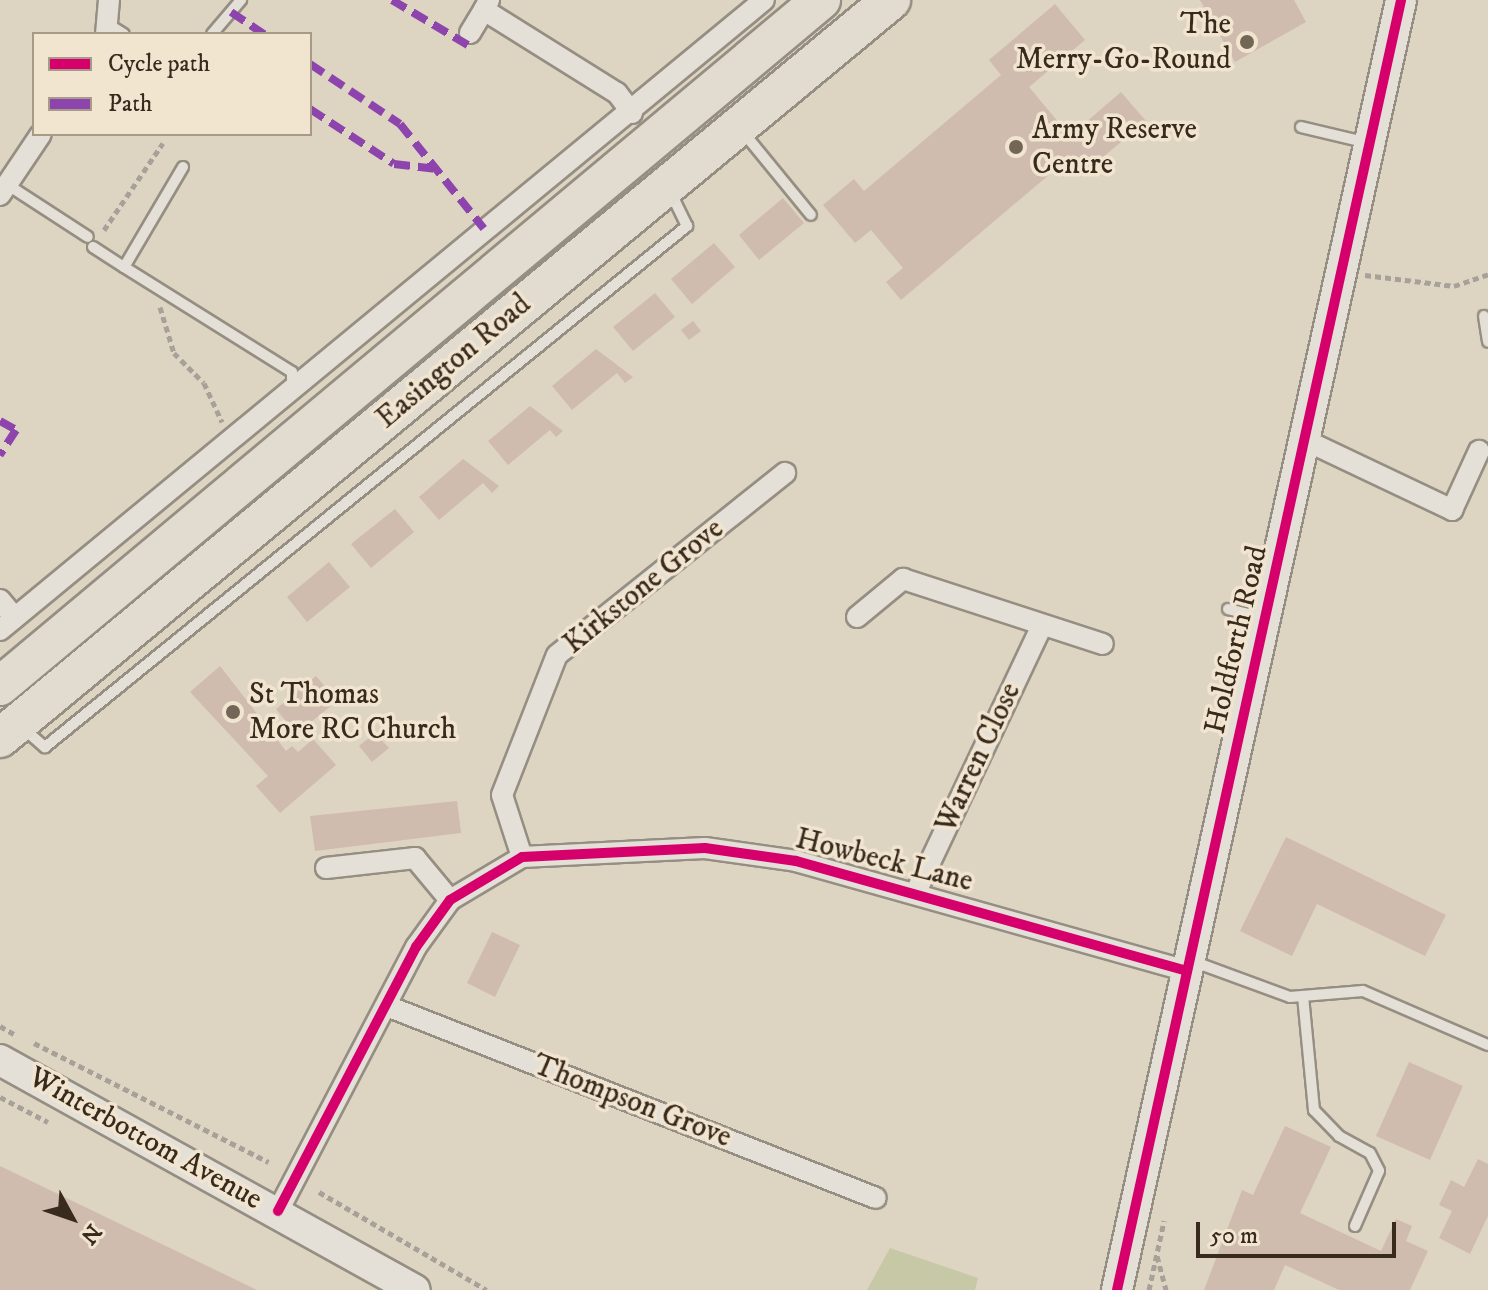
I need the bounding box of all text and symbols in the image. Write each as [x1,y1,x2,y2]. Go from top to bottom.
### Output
place label: The Merry-Go-Round [1016,7,1231,78]
legend [32,32,312,136]
marker: The Merry-Go-Round [1238,33,1256,51]
text: Cycle path [108,49,210,79]
text: Path [108,89,152,119]
place label: Army Reserve Centre [1032,112,1197,182]
marker: Army Reserve Centre [1007,138,1025,156]
street label: Easington Road [369,287,539,437]
street label: Kirkstone Grove [557,511,731,663]
street label: Holdforth Road [1198,542,1276,738]
place label: St Thomas More RC Church [249,677,456,748]
street label: Warren Close [929,677,1029,839]
marker: St Thomas More RC Church [224,703,242,721]
street label: Howbeck Lane [792,822,976,900]
street label: Thompson Grove [528,1048,736,1156]
street label: Winterbottom Avenue [22,1060,268,1218]
north arrow [32,1178,112,1258]
scale bar [1200,1206,1400,1256]
text: N [75,1218,107,1249]
text: 50 m [1210,1221,1258,1251]

